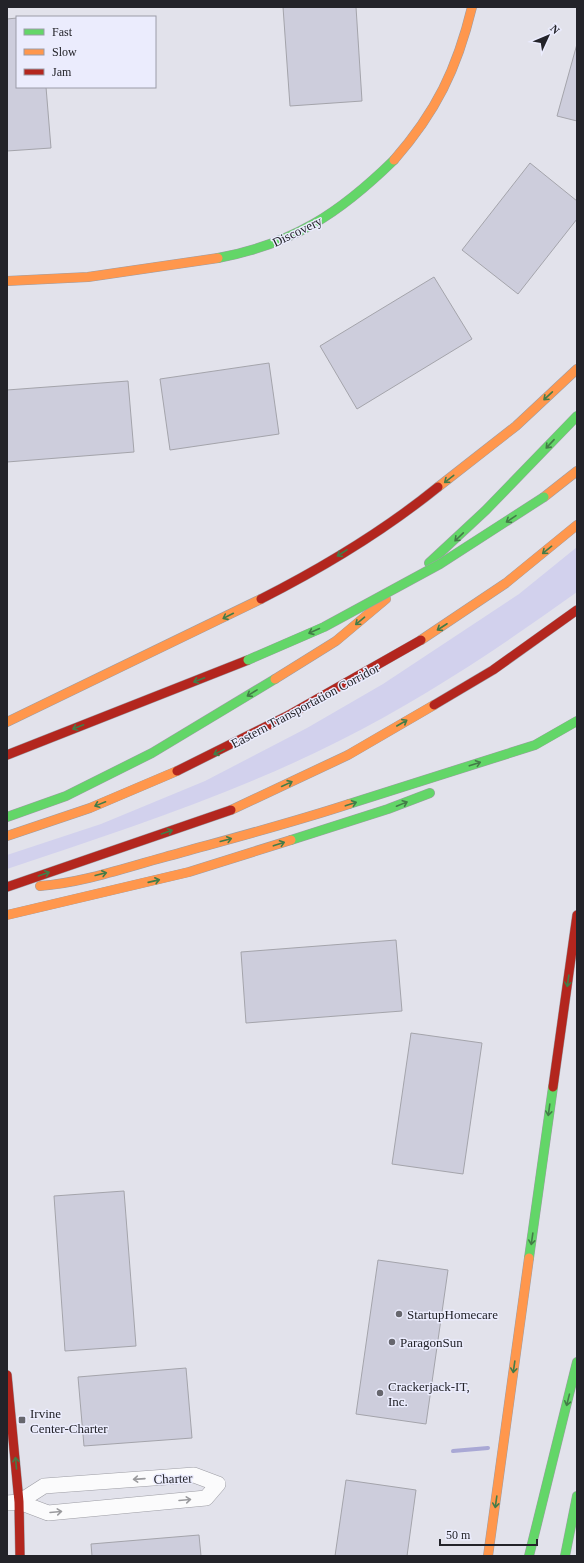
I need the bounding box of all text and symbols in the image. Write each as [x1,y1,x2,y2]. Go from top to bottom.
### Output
legend [16,16,156,88]
north arrow [528,16,568,56]
text: N [548,22,562,36]
text: Fast [52,25,73,39]
text: Slow [52,45,77,59]
text: Jam [52,65,72,79]
street label: Discovery [270,213,325,250]
one-way arrow [543,391,554,400]
one-way arrow [546,439,555,449]
one-way arrow [443,475,454,483]
one-way arrow [506,515,517,523]
one-way arrow [454,532,464,541]
one-way arrow [541,546,552,554]
one-way arrow [336,549,348,557]
one-way arrow [222,612,234,620]
one-way arrow [355,616,365,625]
one-way arrow [437,623,448,631]
one-way arrow [308,628,320,636]
street label: Eastern Transportation Corridor [228,660,383,751]
one-way arrow [193,676,205,684]
one-way arrow [247,689,258,697]
one-way arrow [396,719,408,727]
one-way arrow [72,724,84,732]
one-way arrow [213,749,225,756]
one-way arrow [468,760,481,767]
one-way arrow [281,780,293,787]
one-way arrow [396,799,408,807]
one-way arrow [94,800,106,808]
one-way arrow [344,800,357,807]
one-way arrow [160,827,172,835]
one-way arrow [219,836,232,844]
one-way arrow [272,840,285,847]
one-way arrow [37,870,50,877]
one-way arrow [94,870,107,877]
one-way arrow [147,876,160,884]
one-way arrow [564,974,572,987]
one-way arrow [545,1103,553,1116]
one-way arrow [528,1232,536,1245]
place label: StartupHomecare [407,1307,498,1322]
marker: StartupHomecare [394,1309,404,1319]
place label: ParagonSun [400,1335,463,1350]
marker: ParagonSun [387,1337,397,1347]
one-way arrow [510,1360,518,1373]
place label: Crackerjack-IT, Inc. [388,1379,470,1409]
marker: Crackerjack-IT, Inc. [375,1388,385,1398]
one-way arrow [563,1394,571,1407]
place label: Irvine Center-Charter [30,1406,108,1436]
marker: Irvine Center-Charter [17,1415,27,1425]
one-way arrow [12,1457,19,1470]
street label: Charter [153,1470,193,1487]
one-way arrow [133,1476,146,1483]
one-way arrow [492,1495,500,1508]
one-way arrow [179,1496,192,1503]
one-way arrow [49,1509,62,1516]
scale bar [440,1521,537,1547]
text: 50 m [446,1528,471,1542]

